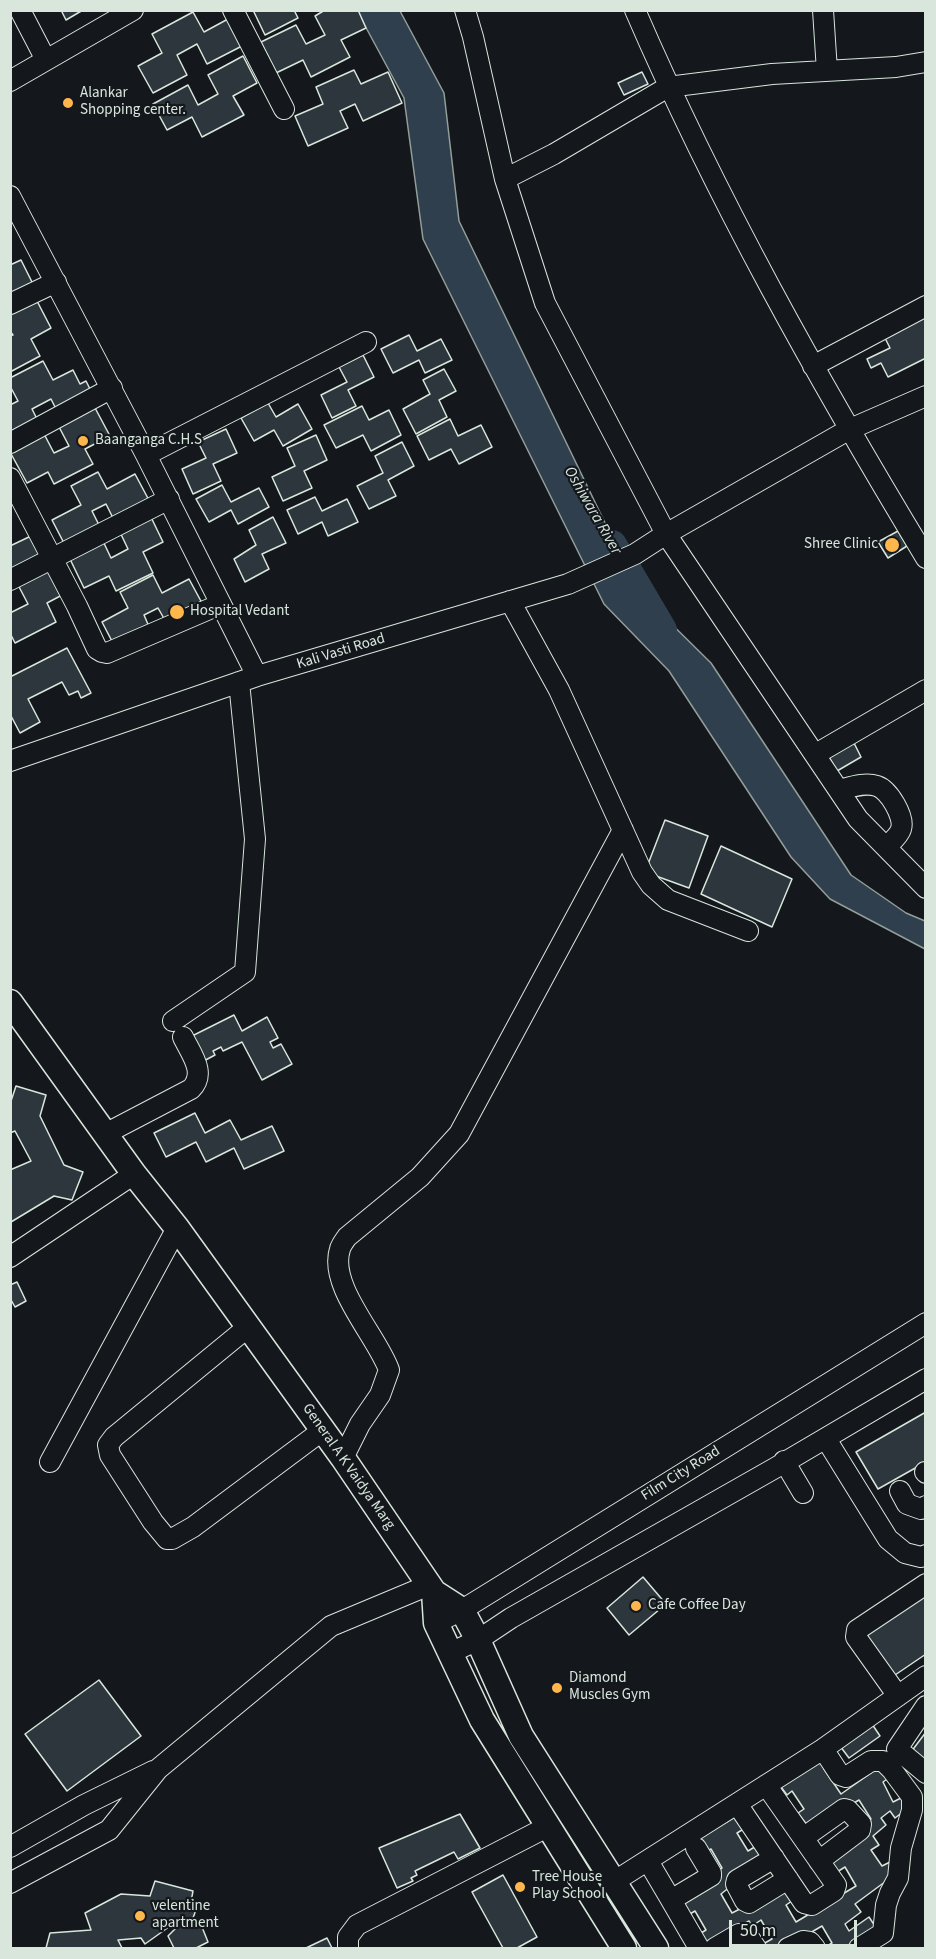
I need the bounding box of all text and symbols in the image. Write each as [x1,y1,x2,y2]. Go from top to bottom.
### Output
place label: Alankar Shopping center. [80,85,186,120]
marker: Alankar Shopping center. [61,96,75,110]
place label: Baanganga C.H.S [95,432,202,450]
marker: Baanganga C.H.S [76,434,90,448]
water label: Oshiwara River [559,464,625,558]
place label: Shree Clinic [804,536,878,554]
marker: Shree Clinic [883,536,901,554]
marker: Hospital Vedant [168,603,186,621]
place label: Hospital Vedant [190,603,289,621]
street label: Kali Vasti Road [295,630,387,674]
street label: General A K Vaidya Marg [298,1401,398,1533]
street label: Film City Road [638,1443,724,1505]
place label: Cafe Coffee Day [648,1597,746,1615]
marker: Cafe Coffee Day [629,1599,643,1613]
place label: Diamond Muscles Gym [569,1670,650,1705]
marker: Diamond Muscles Gym [550,1681,564,1695]
place label: Tree House Play School [532,1869,605,1904]
marker: Tree House Play School [513,1880,527,1894]
place label: velentine apartment [152,1898,219,1933]
scale bar [732,1908,860,1946]
marker: velentine apartment [133,1909,147,1923]
text: 50 m [740,1918,776,1943]

